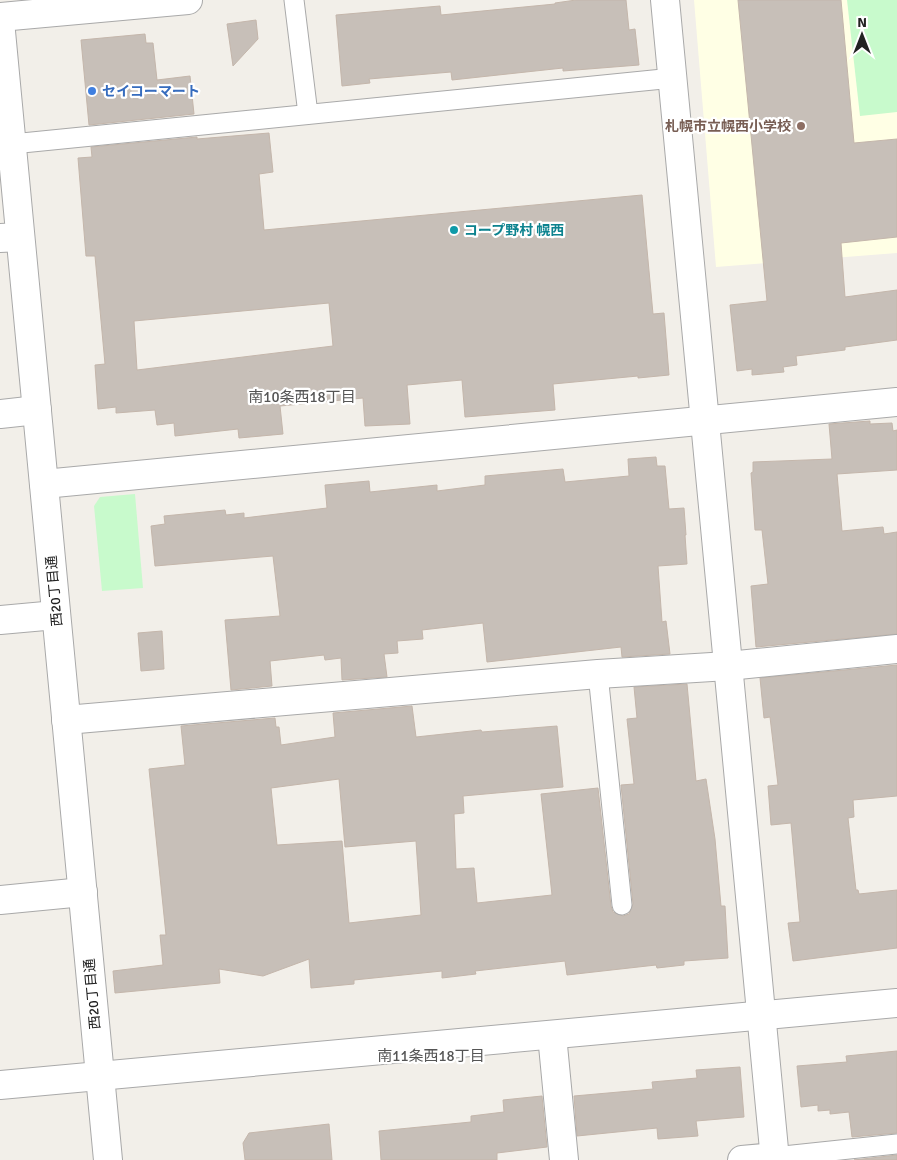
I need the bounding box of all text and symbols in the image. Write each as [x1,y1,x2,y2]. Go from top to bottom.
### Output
north arrow [837,10,887,60]
text: N [857,14,867,31]
place label: セイコーマート [102,83,200,100]
marker: セイコーマート [86,85,98,97]
place label: 札幌市立幌西小学校 [665,118,791,135]
marker: 札幌市立幌西小学校 [795,120,807,132]
place label: コープ野村 幌西 [464,222,564,239]
marker: コープ野村 幌西 [448,224,460,236]
district label: 南10条西18丁目 [248,388,356,406]
street label: 西20丁目通 [43,555,66,627]
street label: 西20丁目通 [81,958,104,1030]
district label: 南11条西18丁目 [377,1047,485,1065]

